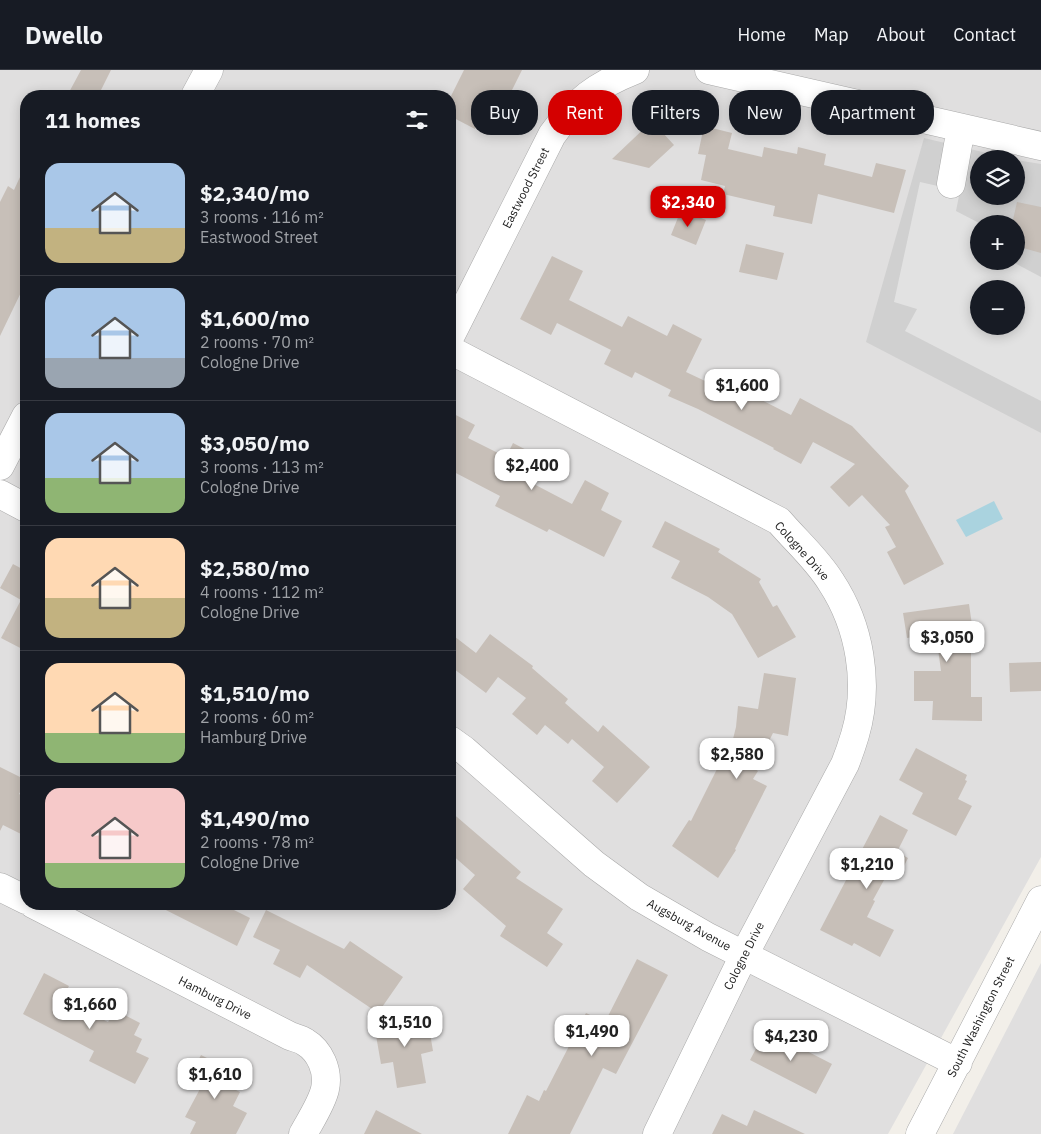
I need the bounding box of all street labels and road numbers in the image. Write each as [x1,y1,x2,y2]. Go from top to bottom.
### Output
street label: Eastwood Street [499,145,552,231]
street label: Cologne Drive [772,518,833,584]
street label: Augsburg Avenue [645,895,734,954]
street label: Cologne Drive [720,919,767,992]
street label: South Washington Street [944,954,1018,1080]
street label: Hamburg Drive [176,973,255,1023]

